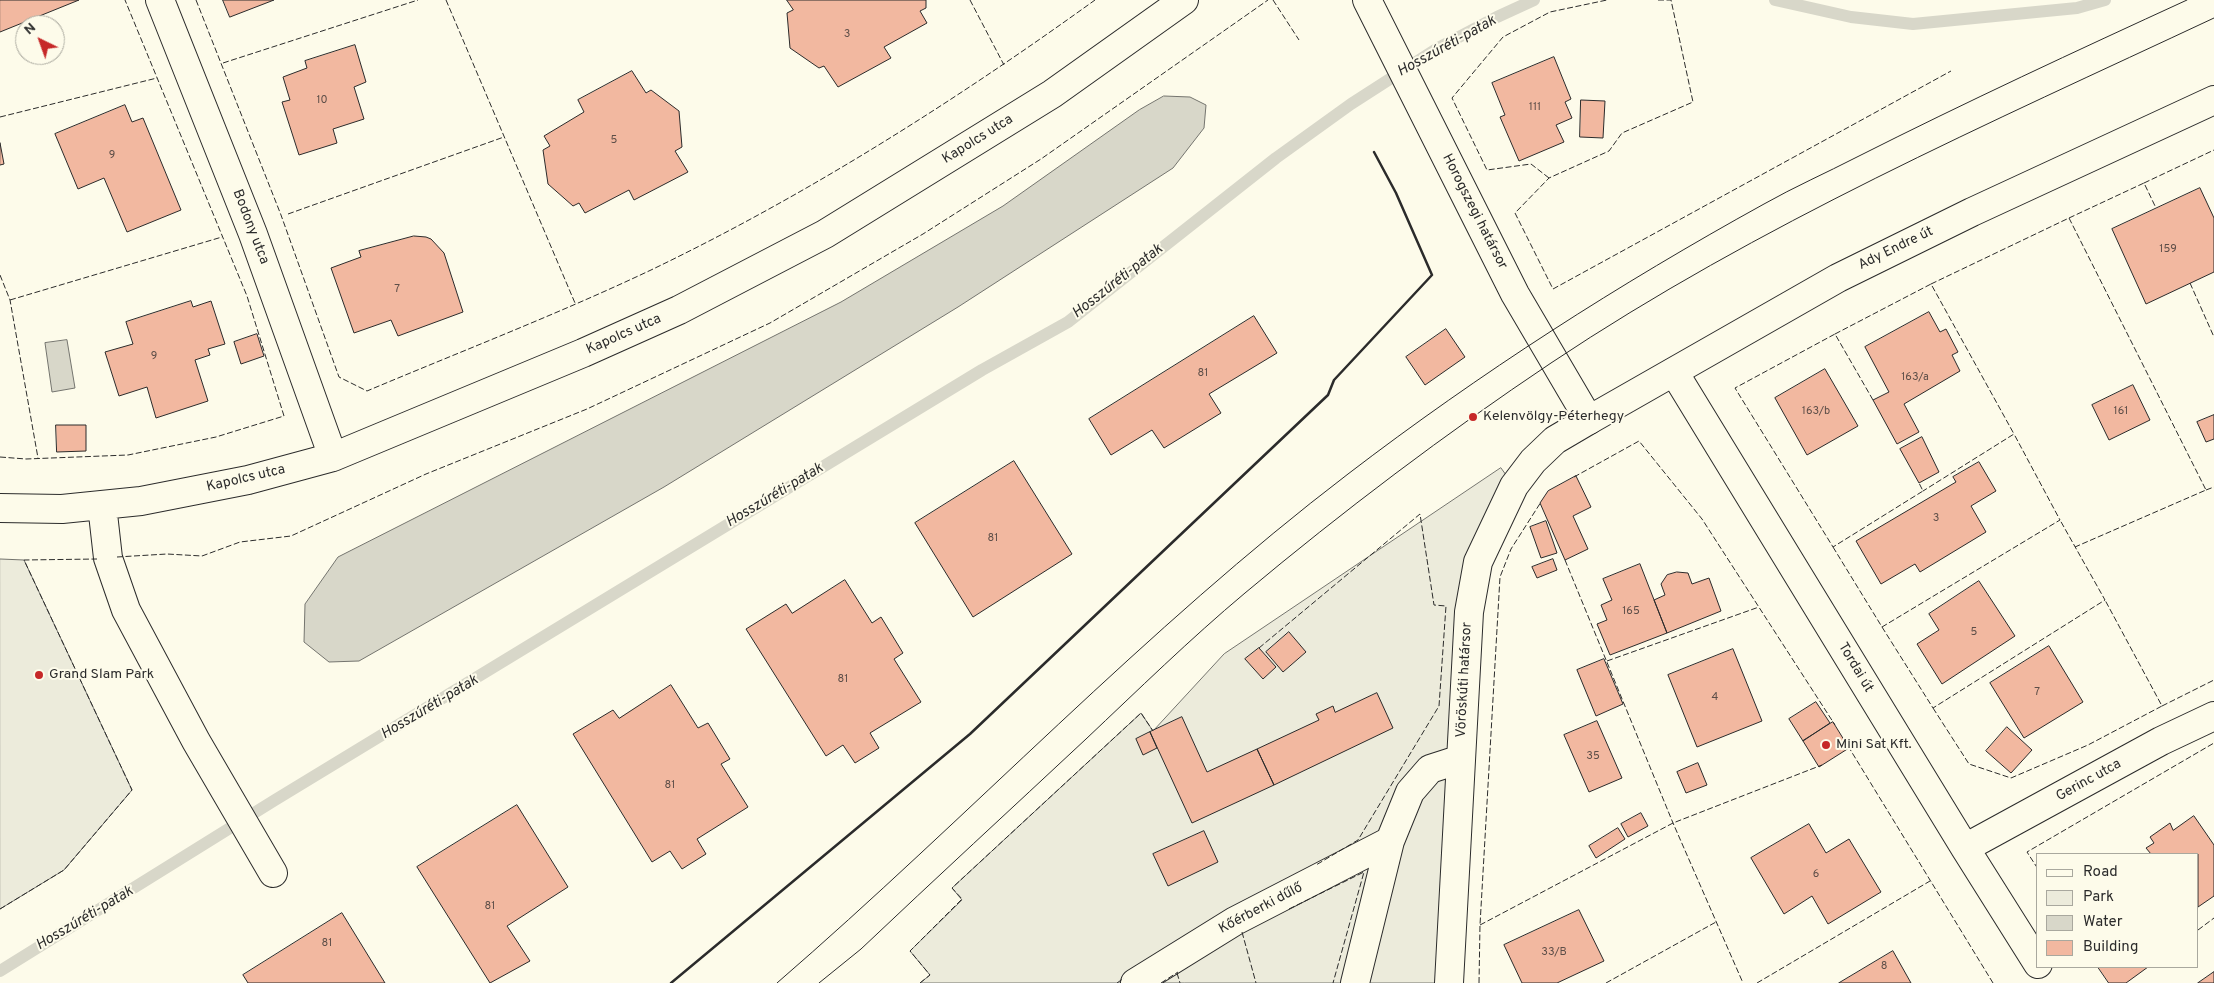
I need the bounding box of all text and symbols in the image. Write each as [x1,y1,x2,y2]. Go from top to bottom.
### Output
water label: Hosszúréti-patak [1394,12,1500,82]
north arrow [15,15,65,65]
text: N [21,20,40,39]
house number: 3 [844,28,850,42]
house number: 10 [316,94,328,108]
house number: 111 [1529,101,1541,115]
street label: Kapolcs utca [940,112,1016,168]
house number: 5 [611,134,617,148]
house number: 9 [109,149,115,163]
street label: Horogszegi határsor [1438,152,1510,272]
street label: Bodony utca [228,187,272,267]
street label: Ady Endre út [1856,224,1936,274]
water label: Hosszúréti-patak [1069,241,1167,323]
house number: 159 [2159,243,2177,257]
house number: 7 [394,283,400,297]
street label: Kapolcs utca [584,311,664,359]
house number: 9 [151,350,157,364]
house number: 81 [1198,367,1208,381]
house number: 163/a [1901,371,1929,385]
house number: 163/b [1802,405,1830,419]
house number: 161 [2114,405,2128,419]
place label: Kelenvölgy-Péterhegy [1483,409,1624,425]
marker: Kelenvölgy-Péterhegy [1467,411,1479,423]
water label: Hosszúréti-patak [723,460,827,532]
street label: Kapolcs utca [205,462,287,496]
house number: 3 [1933,512,1939,526]
house number: 81 [988,532,998,546]
house number: 165 [1622,605,1640,619]
street label: Vöröskúti határsor [1454,622,1476,738]
house number: 5 [1971,626,1977,640]
street label: Tordai út [1834,640,1876,696]
place label: Grand Slam Park [49,667,154,683]
marker: Grand Slam Park [33,669,45,681]
water label: Hosszúréti-patak [378,672,482,744]
house number: 81 [838,673,848,687]
house number: 7 [2034,686,2040,700]
house number: 4 [1712,691,1718,705]
place label: Mini Sat Kft. [1836,737,1912,753]
marker: Mini Sat Kft. [1820,739,1832,751]
house number: 35 [1586,750,1600,764]
street label: Gerinc utca [2053,756,2125,806]
house number: 81 [665,779,675,793]
legend [2036,853,2199,968]
text: Road [2083,863,2118,882]
house number: 6 [1813,868,1819,882]
street label: Kőérberki dűlő [1216,880,1306,938]
water label: Hosszúréti-patak [33,883,137,955]
text: Park [2083,888,2114,907]
house number: 81 [485,900,495,914]
text: Water [2083,913,2122,932]
house number: 81 [322,937,332,951]
text: Building [2083,938,2138,957]
house number: 33/B [1541,946,1567,960]
house number: 8 [1881,960,1887,974]

